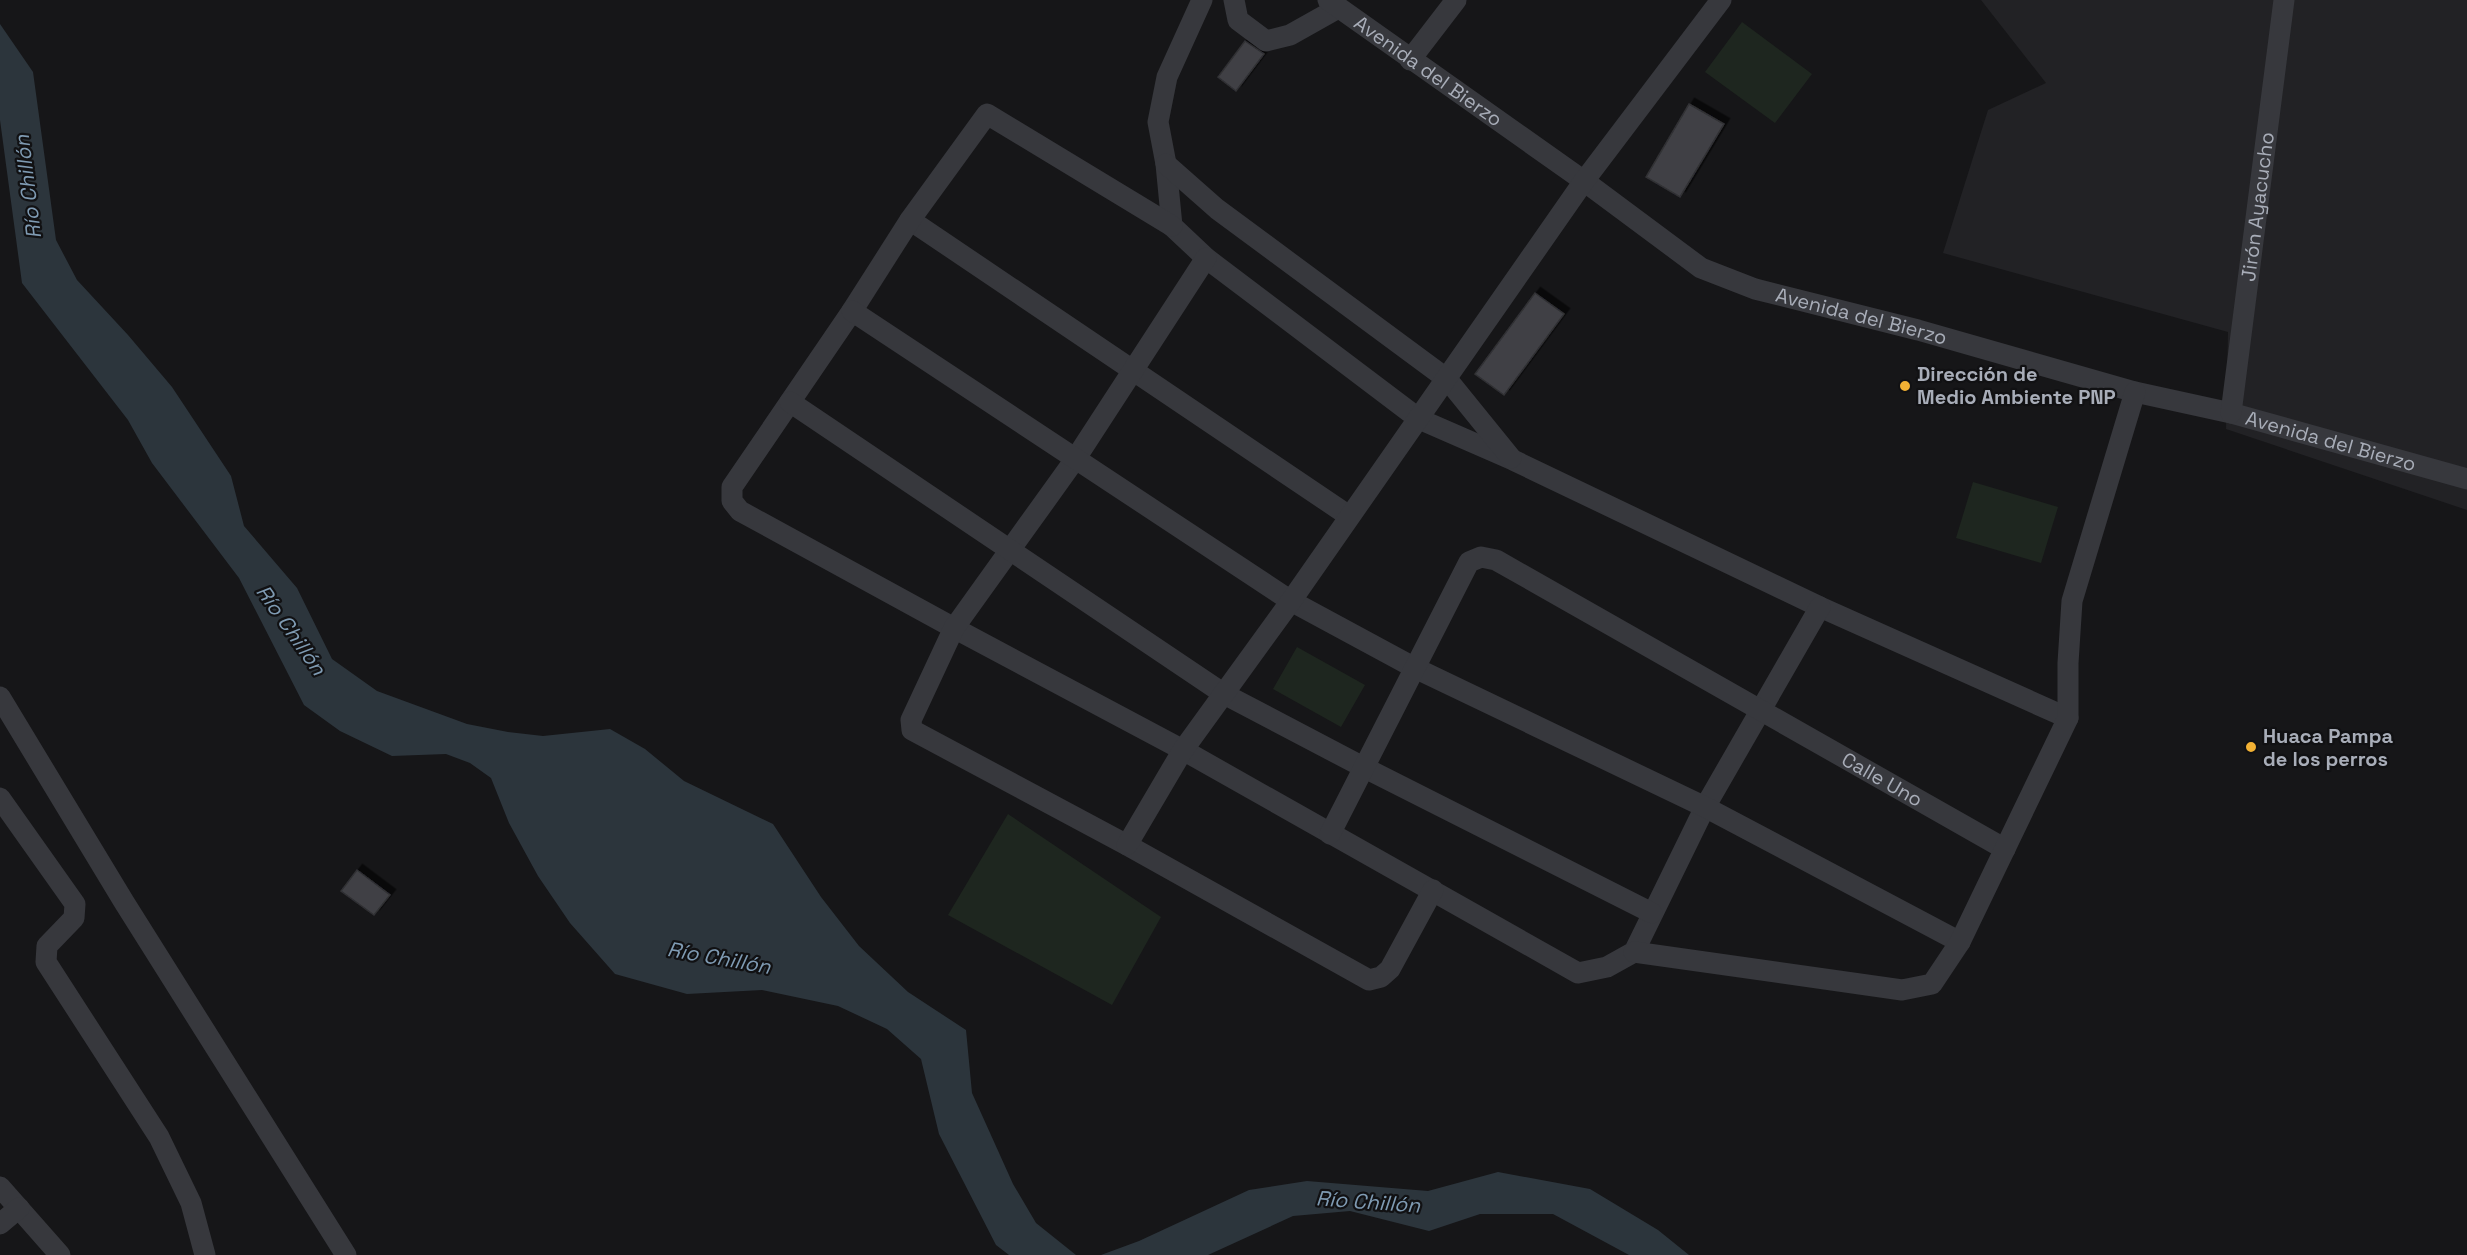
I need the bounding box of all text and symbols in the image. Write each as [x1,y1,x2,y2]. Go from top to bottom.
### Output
street label: Avenida del Bierzo [1349,10,1508,132]
street label: Jirón Ayacucho [2235,130,2280,283]
water label: Río Chillón [8,132,47,241]
street label: Avenida del Bierzo [1773,282,1950,351]
place label: Dirección de Medio Ambiente PNP [1917,361,2116,410]
marker: Dirección de Medio Ambiente PNP [1898,379,1912,393]
street label: Avenida del Bierzo [2243,405,2419,477]
water label: Río Chillón [250,579,333,681]
place label: Huaca Pampa de los perros [2263,723,2393,772]
marker: Huaca Pampa de los perros [2244,740,2258,754]
street label: Calle Uno [1837,746,1927,813]
water label: Río Chillón [665,935,774,980]
water label: Río Chillón [1315,1184,1422,1219]

